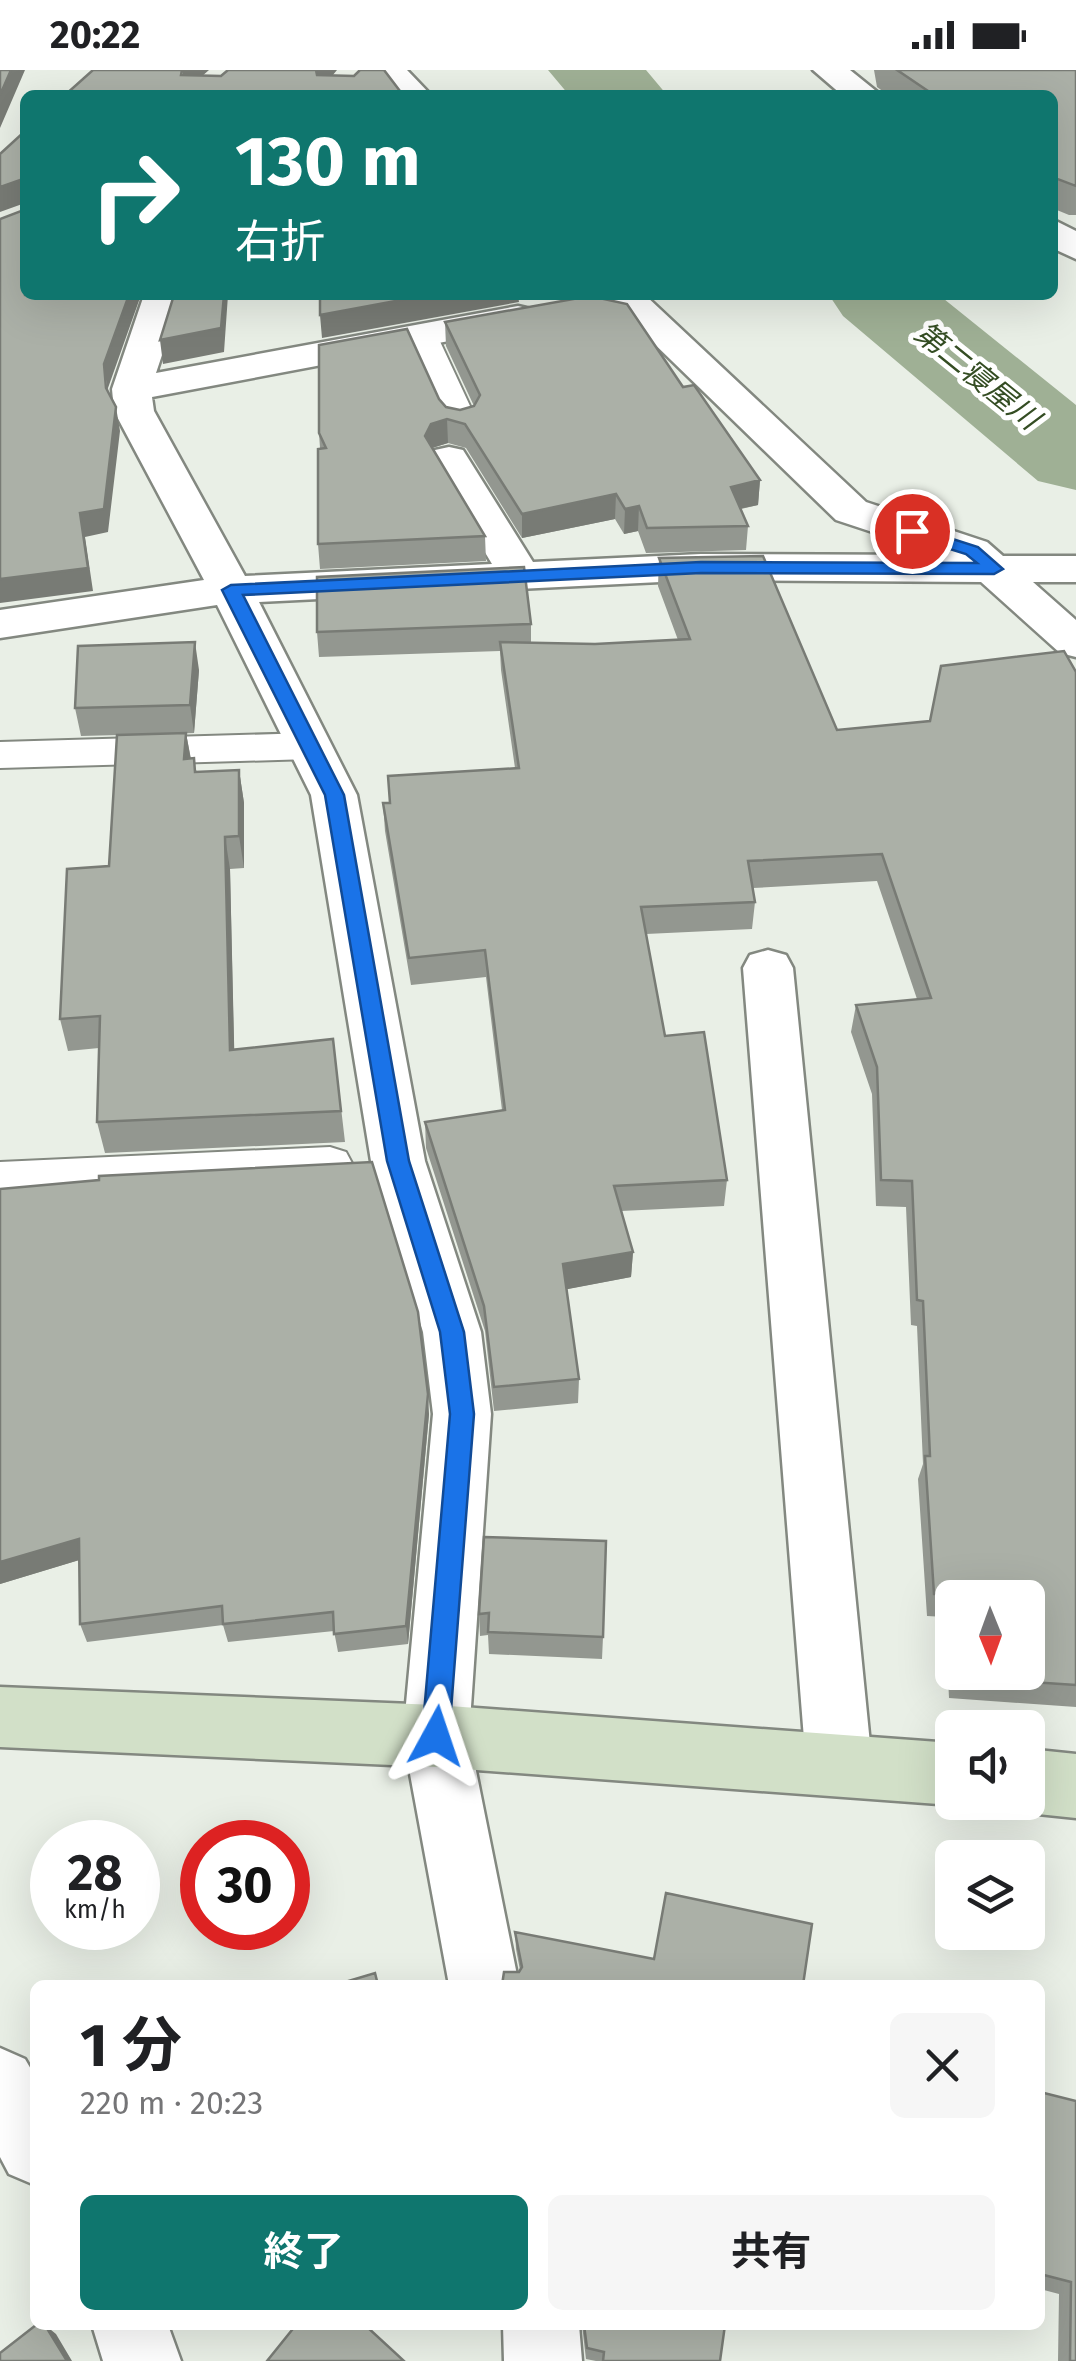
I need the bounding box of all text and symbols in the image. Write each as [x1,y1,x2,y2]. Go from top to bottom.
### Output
text: 20:22 [50,12,140,58]
text: 130 m [235,120,421,204]
icon: right [70,130,200,260]
text: 右折 [235,215,325,269]
water label: 第二寝屋川 [907,315,1049,439]
pin [870,489,955,574]
icon: arrive [885,504,940,559]
north arrow [935,1580,1045,1690]
map controls [935,1580,1045,1950]
position arrow [384,1684,488,1788]
button: sound [935,1710,1045,1820]
speed limit sign: 30 [180,1820,310,1950]
button: layers [935,1840,1045,1950]
text: 28 [68,1843,122,1903]
text: km/h [64,1895,126,1925]
text: 1 分 [80,2010,182,2082]
button: close [890,2013,995,2118]
text: 220 m · 20:23 [80,2084,263,2122]
button: 終了 [80,2195,528,2310]
button: 共有 [548,2195,995,2310]

